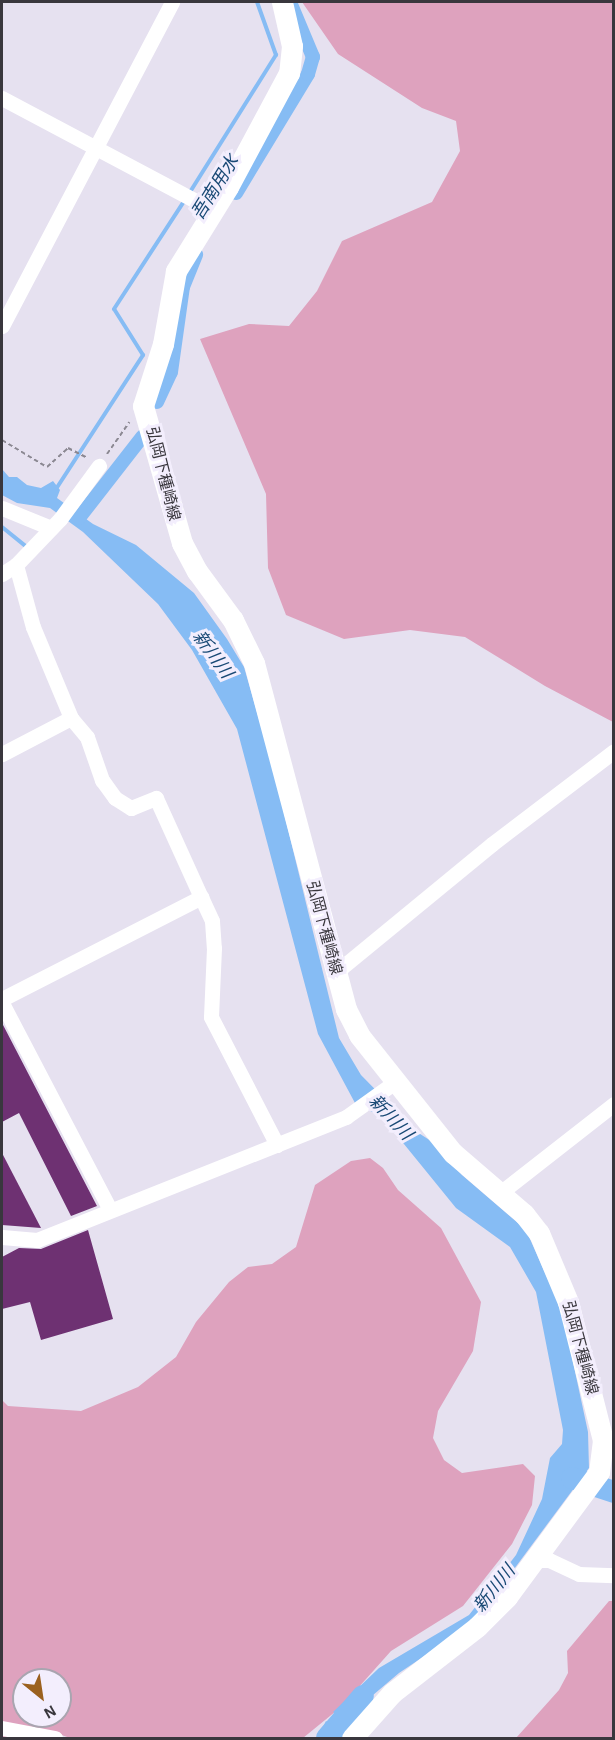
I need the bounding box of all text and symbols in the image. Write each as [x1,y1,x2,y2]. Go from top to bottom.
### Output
water label: 吾南用水 [188,152,244,224]
street label: 弘岡下種崎線 [142,425,184,523]
water label: 新川川 [187,627,237,683]
street label: 弘岡下種崎線 [302,879,346,977]
water label: 新川川 [364,1091,416,1145]
street label: 弘岡下種崎線 [558,1299,602,1397]
water label: 新川川 [470,1561,520,1617]
north arrow [12,1668,72,1728]
text: N [41,1702,59,1722]

